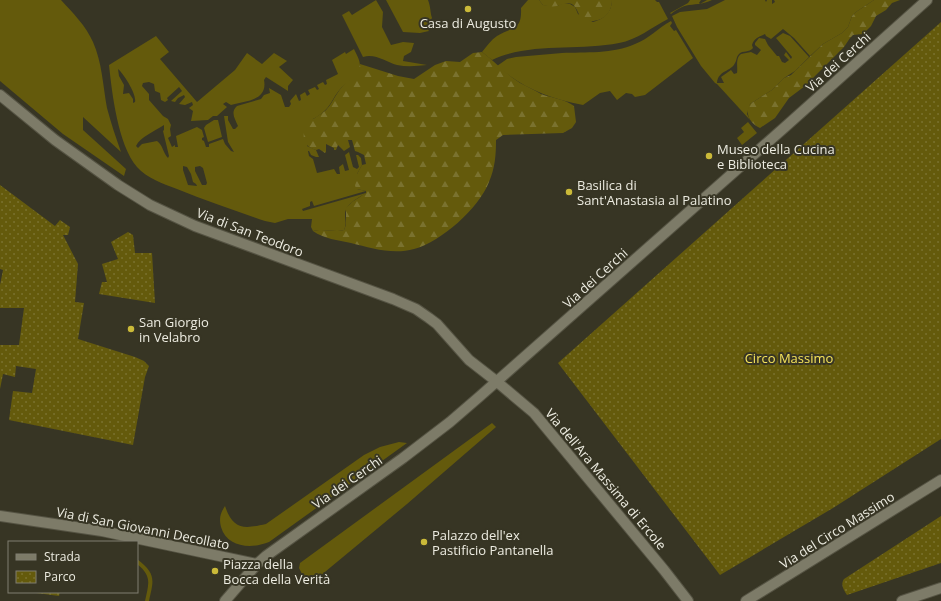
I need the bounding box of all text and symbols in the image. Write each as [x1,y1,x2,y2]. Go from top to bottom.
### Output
marker: Casa di Augusto [463,4,473,14]
place label: Casa di Augusto [420,14,517,32]
street label: Via dei Cerchi [802,28,874,96]
place label: Museo della Cucina e Biblioteca [717,140,835,173]
marker: Museo della Cucina e Biblioteca [704,151,714,161]
place label: Basilica di Sant'Anastasia al Palatino [577,176,732,209]
marker: Basilica di Sant'Anastasia al Palatino [564,187,574,197]
street label: Via di San Teodoro [194,203,306,261]
street label: Via dei Cerchi [559,244,631,312]
place label: San Giorgio in Velabro [139,313,209,346]
marker: San Giorgio in Velabro [126,324,136,334]
park label: Circo Massimo [745,349,834,367]
street label: Via dell'Ara Massima di Ercole [541,404,671,554]
street label: Via dei Cerchi [308,451,386,513]
street label: Via del Circo Massimo [776,487,898,573]
street label: Via di San Giovanni Decollato [55,502,231,554]
place label: Palazzo dell'ex Pastificio Pantanella [432,526,553,559]
marker: Palazzo dell'ex Pastificio Pantanella [419,537,429,547]
legend [8,541,138,593]
text: Strada [44,548,80,565]
place label: Piazza della Bocca della Verità [223,555,330,588]
marker: Piazza della Bocca della Verità [210,566,220,576]
text: Parco [44,568,76,585]

